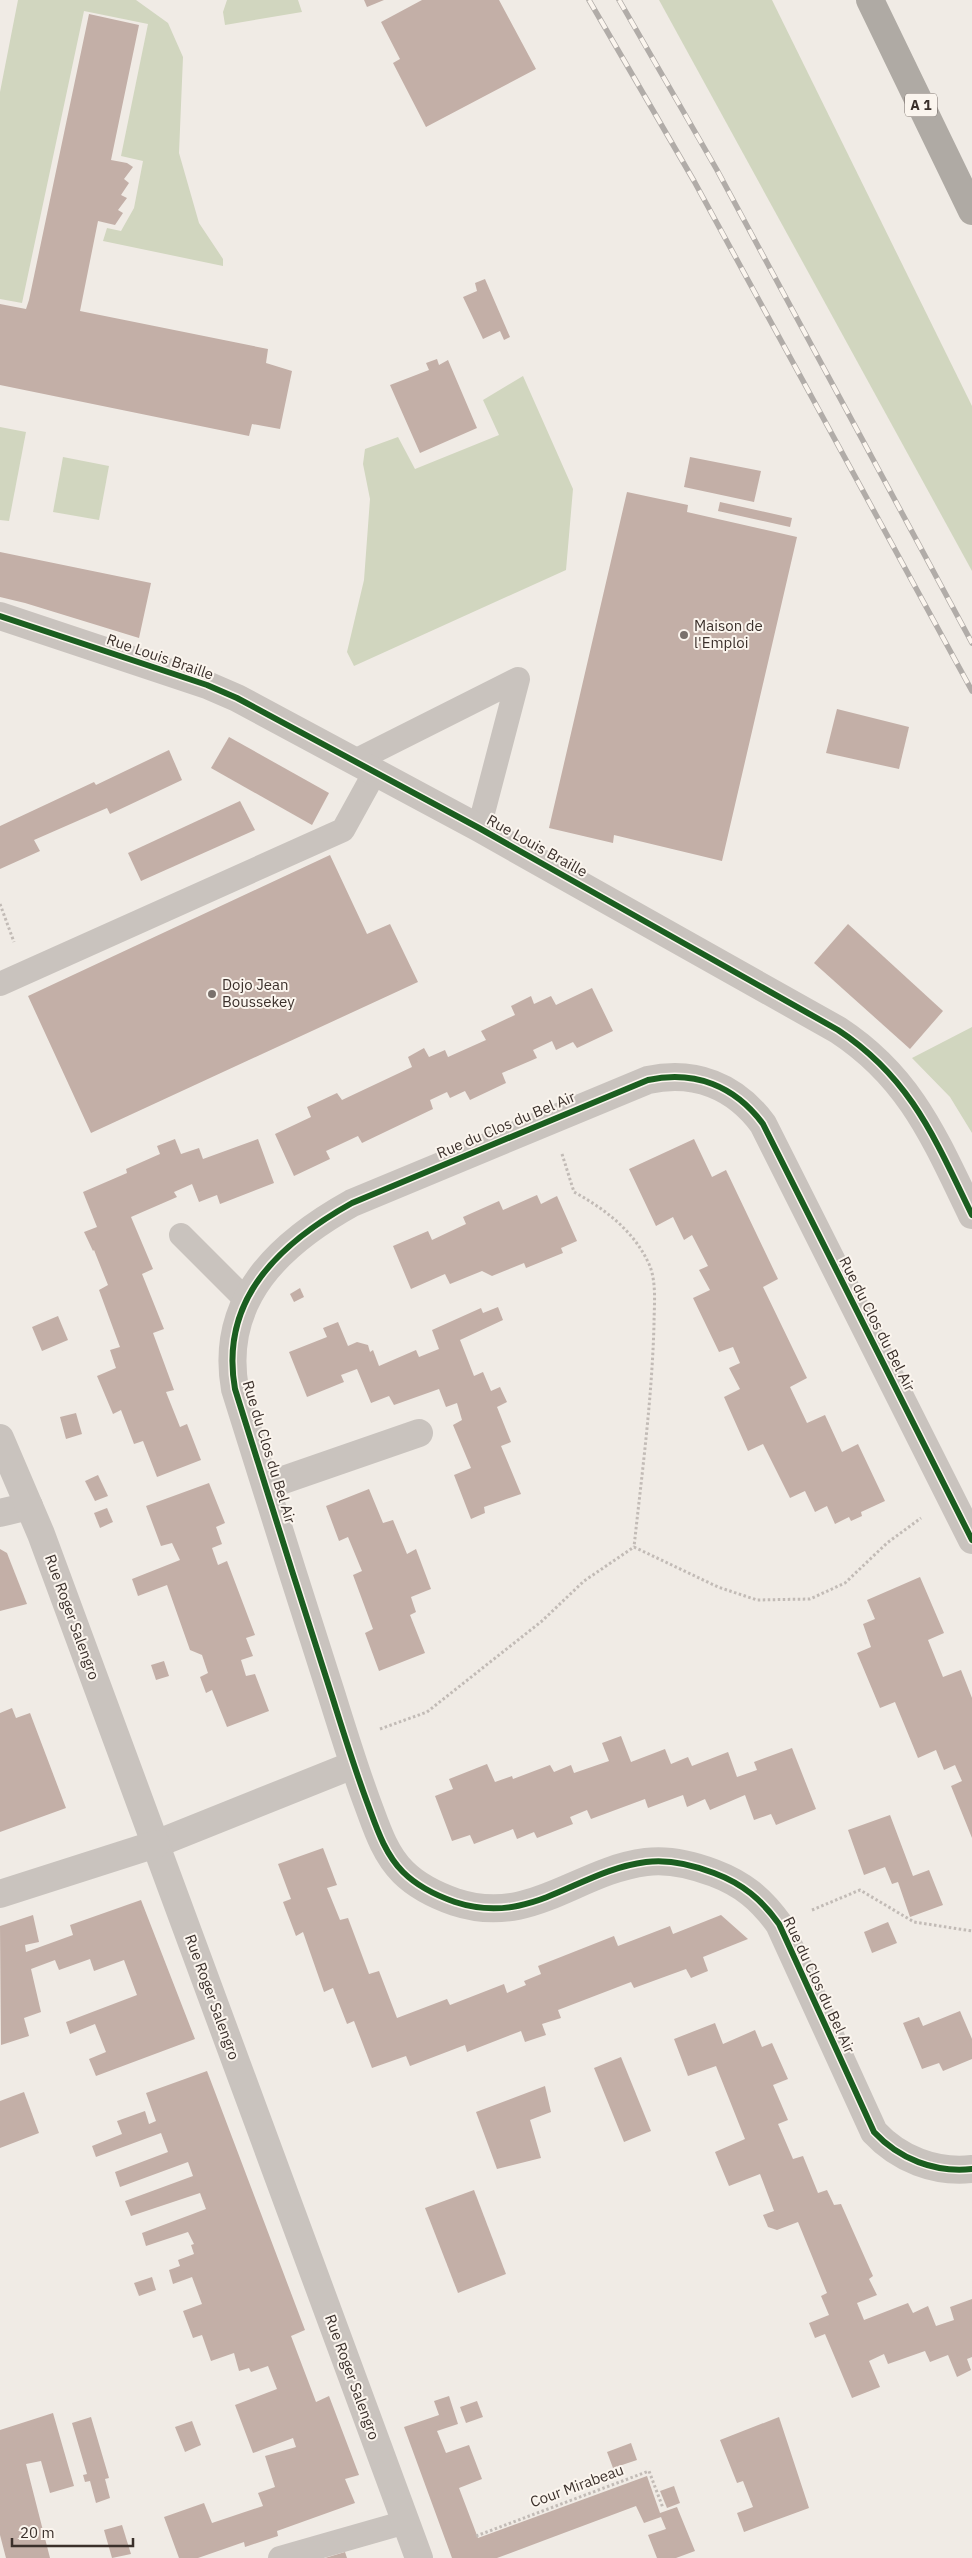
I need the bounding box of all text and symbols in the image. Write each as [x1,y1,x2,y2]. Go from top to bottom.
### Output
road number: A 1 [905,94,937,116]
place label: Maison de l'Emploi [694,616,763,652]
street label: Rue Louis Braille [104,629,216,684]
marker: Maison de l'Emploi [678,629,690,641]
street label: Rue Louis Braille [484,810,591,881]
place label: Dojo Jean Boussekey [222,975,295,1011]
marker: Dojo Jean Boussekey [206,988,218,1000]
street label: Rue du Clos du Bel Air [434,1087,578,1162]
street label: Rue du Clos du Bel Air [835,1253,920,1395]
street label: Rue du Clos du Bel Air [239,1378,300,1526]
street label: Rue Roger Salengro [41,1552,104,1682]
street label: Rue du Clos du Bel Air [779,1913,860,2057]
street label: Rue Roger Salengro [181,1932,244,2062]
street label: Rue Roger Salengro [321,2312,384,2442]
street label: Cour Mirabeau [527,2460,626,2511]
scale bar [12,2516,134,2548]
text: 20 m [20,2523,55,2542]

